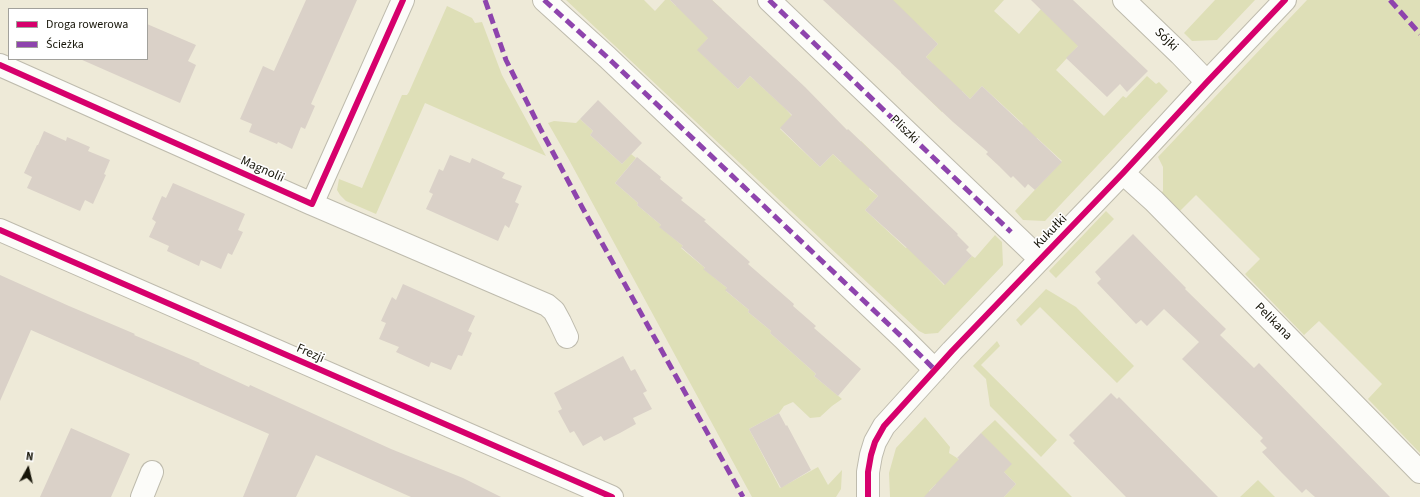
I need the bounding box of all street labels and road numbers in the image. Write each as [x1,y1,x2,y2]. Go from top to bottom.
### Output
street label: Sójki [1151,25,1181,55]
street label: Pliszki [886,112,922,148]
street label: Magnolii [238,153,286,187]
street label: Kukułki [1031,212,1071,252]
street label: Pelikana [1251,300,1295,344]
street label: Frezji [294,341,326,367]

